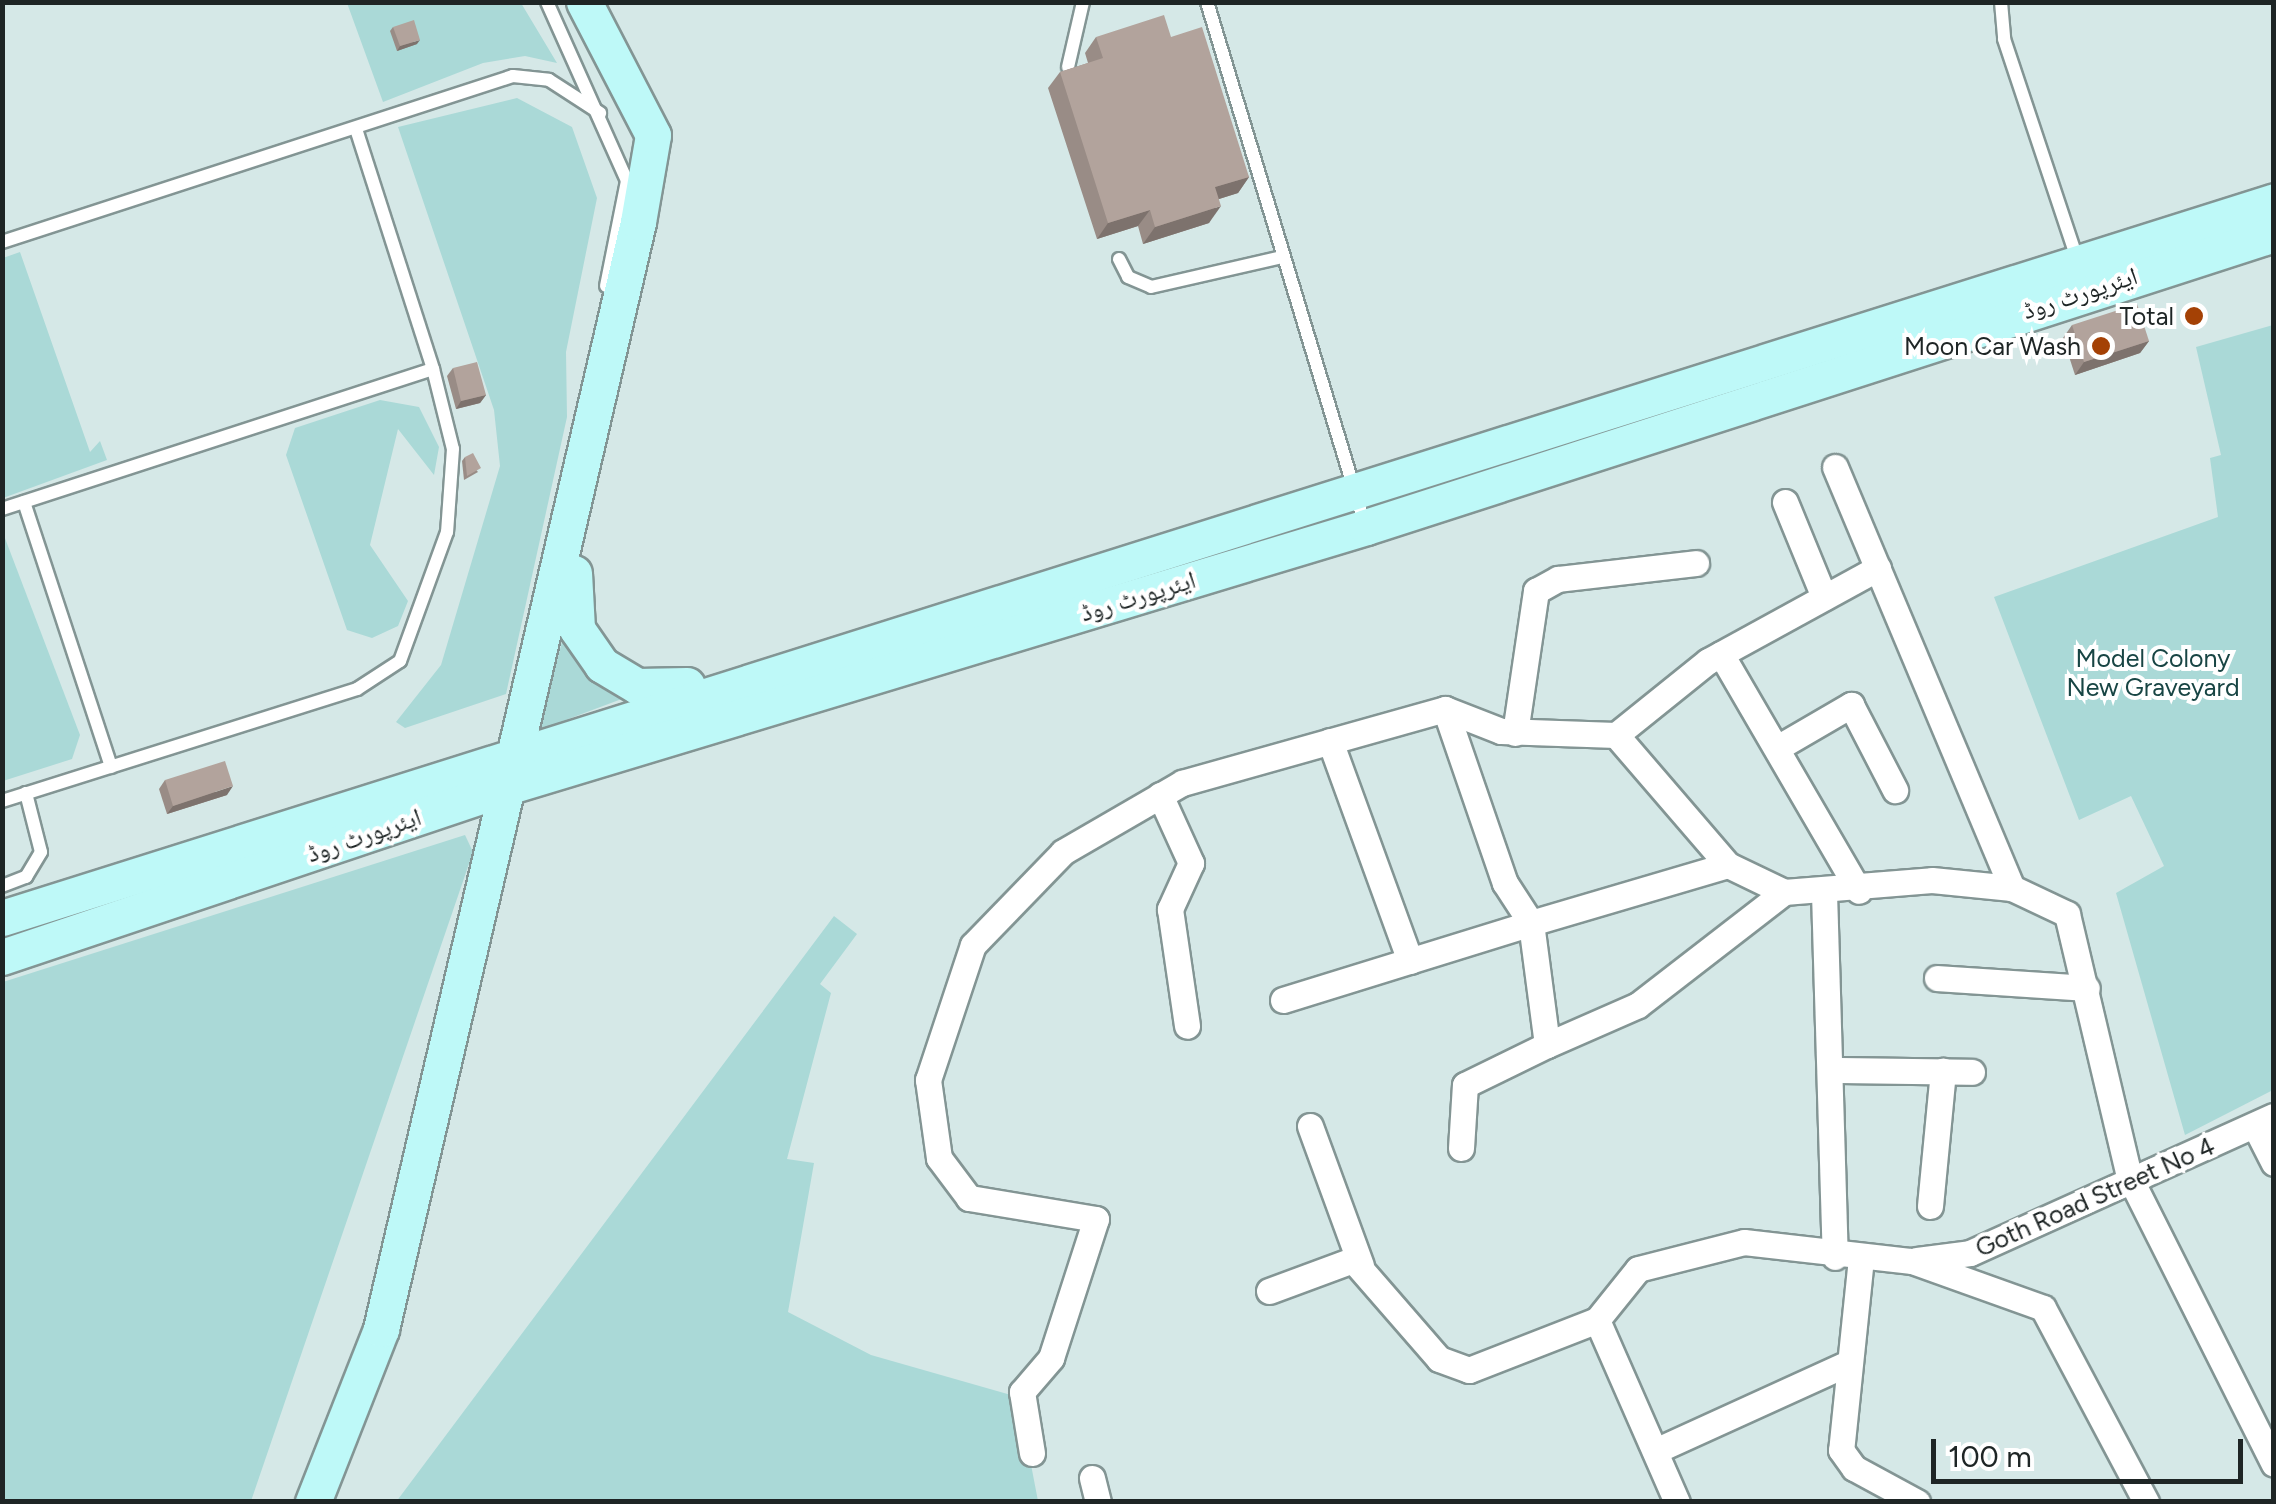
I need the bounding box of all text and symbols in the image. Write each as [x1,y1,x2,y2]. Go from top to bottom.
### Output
street label: ایئرپورٹ روڈ [2019,260,2141,326]
place label: Total [2120,301,2174,331]
marker: Total [2183,305,2205,327]
place label: Moon Car Wash [1904,331,2081,361]
marker: Moon Car Wash [2090,335,2112,357]
street label: ایئرپورٹ روڈ [1077,564,1199,628]
park label: Model Colony New Graveyard [2066,644,2240,703]
street label: ایئرپورٹ روڈ [303,801,425,869]
street label: Goth Road Street No 4 [1971,1131,2219,1263]
scale bar [1936,1419,2248,1481]
text: 100 m [1948,1438,2032,1475]

